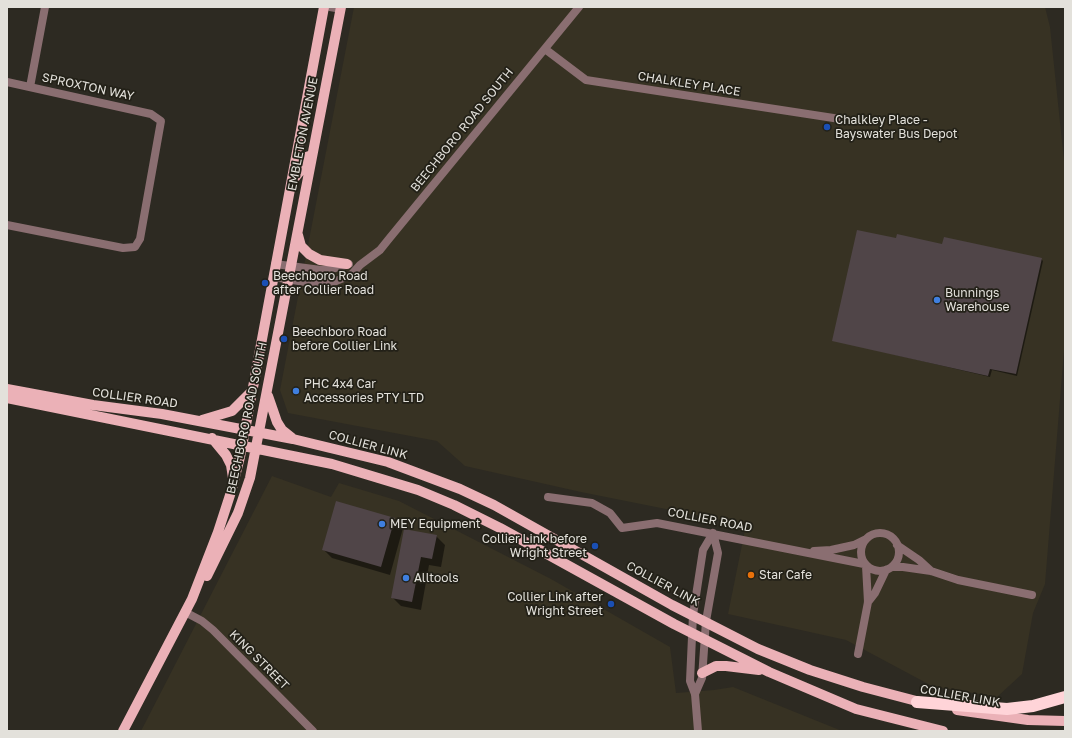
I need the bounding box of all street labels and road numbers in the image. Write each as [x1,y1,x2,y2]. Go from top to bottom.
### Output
street label: BEECHBORO ROAD SOUTH [408,65,516,195]
street label: CHALKLEY PLACE [637,69,741,99]
street label: SPROXTON WAY [41,70,135,104]
street label: EMBLETON AVENUE [285,76,321,192]
street label: BEECHBORO ROAD SOUTH [224,341,270,495]
street label: COLLIER ROAD [91,385,179,411]
street label: COLLIER LINK [327,428,409,462]
street label: COLLIER ROAD [666,505,754,535]
street label: COLLIER LINK [624,559,702,609]
street label: KING STREET [226,627,292,693]
street label: COLLIER LINK [919,682,1001,710]

